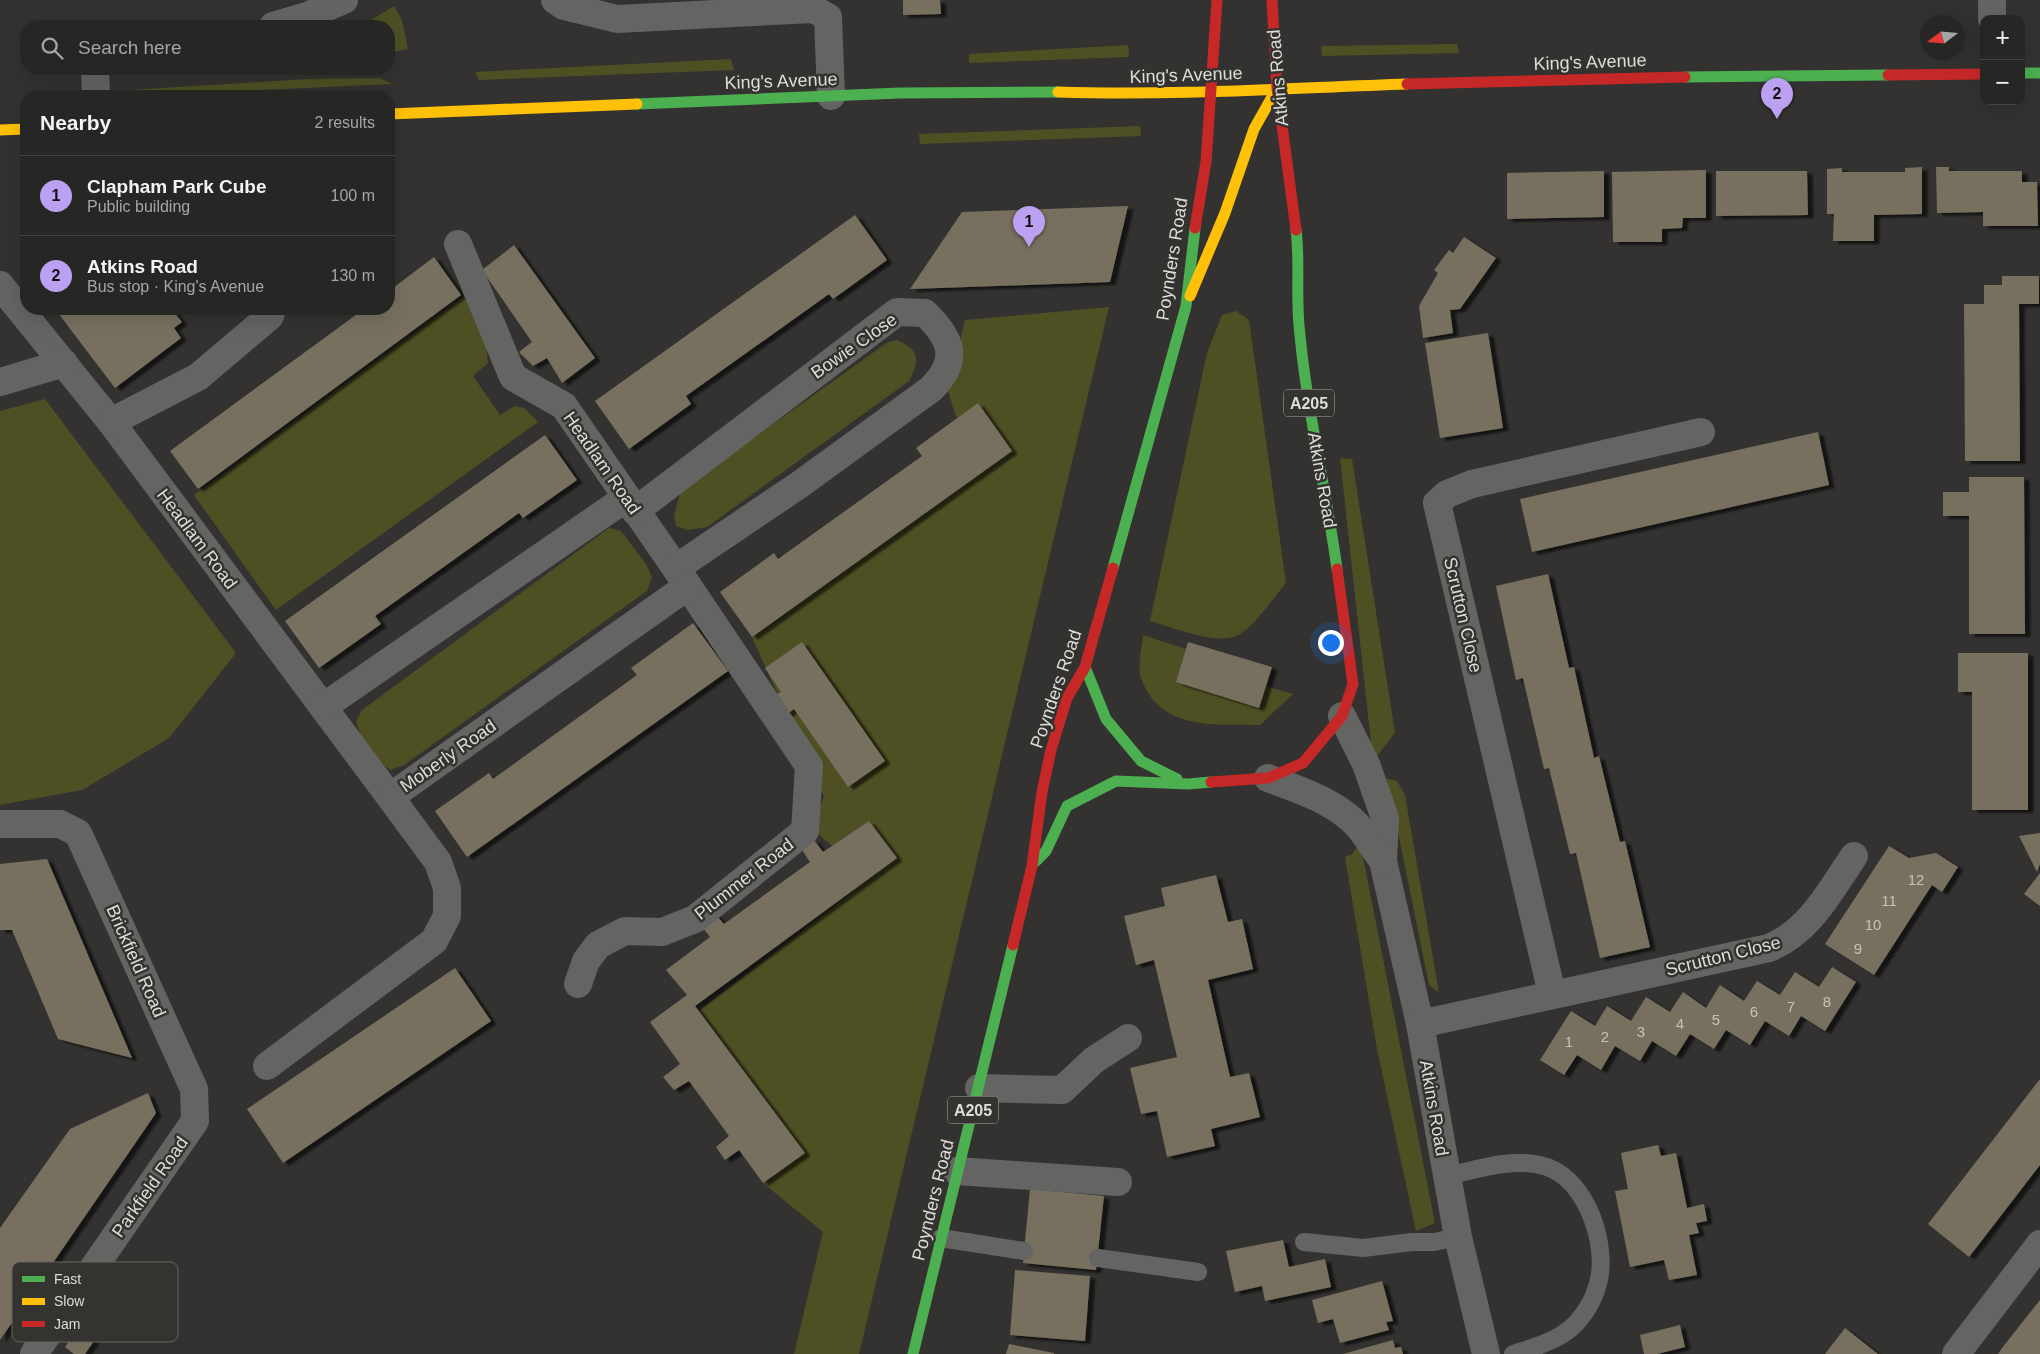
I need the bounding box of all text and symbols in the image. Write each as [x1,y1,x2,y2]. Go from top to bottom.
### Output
north arrow [1920,15,1965,60]
map controls [1980,15,2025,105]
button: + [1980,15,2025,60]
search box [20,20,395,75]
street label: Atkins Road [1264,29,1292,127]
icon: search [38,34,66,62]
text: Search here [78,37,182,58]
street label: King's Avenue [1533,50,1647,74]
button: − [1980,60,2025,105]
street label: King's Avenue [1129,63,1243,87]
street label: King's Avenue [724,69,838,93]
pin: 2 [1761,78,1793,119]
text: Nearby [40,111,111,134]
text: 2 results [315,114,375,131]
text: Clapham Park Cube [87,176,267,197]
text: 1 [52,187,60,204]
text: 100 m [331,187,375,204]
street label: Poynders Road [1152,196,1192,322]
text: Public building [87,198,190,215]
pin: 1 [1013,206,1045,247]
text: Atkins Road [87,256,198,277]
text: 2 [52,267,60,284]
text: 130 m [331,267,375,284]
text: Bus stop · King's Avenue [87,278,264,295]
street label: Bowie Close [807,309,901,383]
road number: A205 [1284,389,1334,416]
street label: Headlam Road [559,408,645,518]
street label: Atkins Road [1304,430,1340,530]
street label: Headlam Road [153,485,241,593]
street label: Scrutton Close [1440,555,1486,675]
street label: Poynders Road [1026,627,1086,751]
your location [1318,630,1344,656]
street label: Moberly Road [396,716,500,796]
street label: Plummer Road [691,834,797,924]
house number: 12 [1908,871,1924,888]
house number: 11 [1881,892,1897,909]
street label: Brickfield Road [102,902,170,1020]
house number: 10 [1865,916,1881,933]
street label: Scrutton Close [1663,932,1783,980]
house number: 9 [1854,940,1862,957]
house number: 8 [1823,993,1831,1010]
house number: 7 [1787,998,1795,1015]
house number: 6 [1750,1003,1758,1020]
house number: 5 [1712,1011,1720,1028]
house number: 4 [1676,1015,1684,1032]
house number: 3 [1637,1023,1645,1040]
house number: 2 [1601,1028,1609,1045]
house number: 1 [1565,1033,1573,1050]
street label: Atkins Road [1416,1058,1452,1158]
road number: A205 [948,1096,998,1124]
street label: Parkfield Road [108,1133,192,1241]
street label: Poynders Road [908,1137,958,1263]
legend [12,1262,178,1342]
text: Fast [54,1271,81,1287]
text: Slow [54,1293,85,1309]
text: Jam [54,1316,80,1332]

